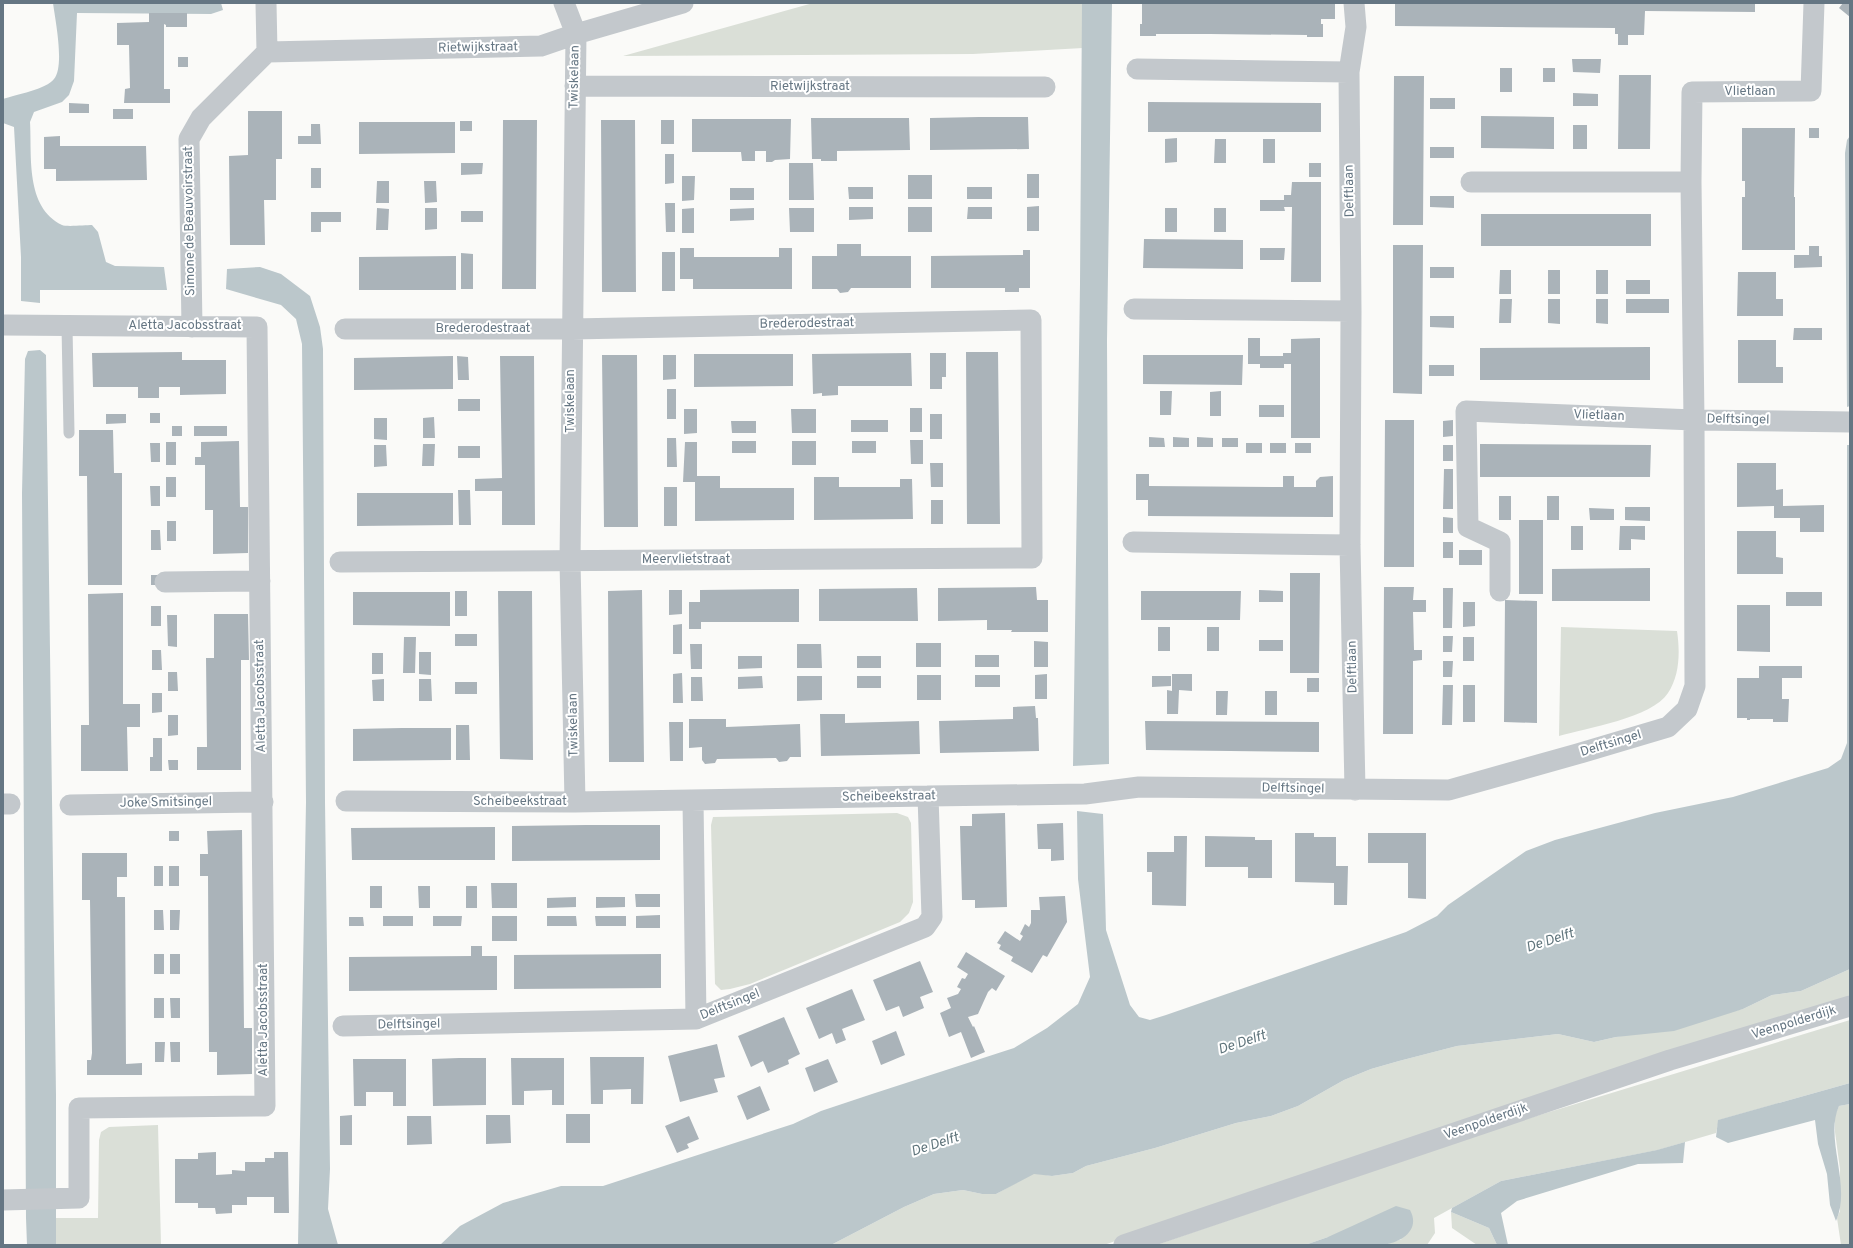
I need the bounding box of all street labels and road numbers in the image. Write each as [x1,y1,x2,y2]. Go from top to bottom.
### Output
street label: Rietwijkstraat [438,39,518,57]
street label: Twiskelaan [566,45,584,109]
street label: Rietwijkstraat [770,79,850,95]
street label: Vlietlaan [1724,84,1776,100]
street label: Simone de Beauvoirstraat [181,146,199,296]
street label: Delftlaan [1342,164,1358,218]
street label: Brederodestraat [759,315,855,333]
street label: Aletta Jacobsstraat [128,318,242,334]
street label: Brederodestraat [436,321,531,337]
street label: Twiskelaan [563,369,579,433]
street label: Vlietlaan [1573,407,1625,425]
street label: Delftsingel [1706,411,1770,429]
street label: Meervlietstraat [642,552,730,568]
street label: Aletta Jacobsstraat [252,639,270,753]
street label: Delftlaan [1345,640,1361,694]
street label: Twiskelaan [565,693,583,757]
street label: Delftsingel [1579,727,1643,761]
street label: Delftsingel [1261,780,1325,798]
street label: Scheibeekstraat [842,788,936,806]
street label: Joke Smitsingel [120,794,212,812]
street label: Scheibeekstraat [473,794,567,810]
street label: Aletta Jacobsstraat [256,963,272,1077]
street label: Delftsingel [698,986,762,1024]
street label: Veenpolderdijk [1750,1003,1838,1043]
street label: Delftsingel [377,1016,441,1034]
street label: Veenpolderdijk [1442,1100,1530,1144]

